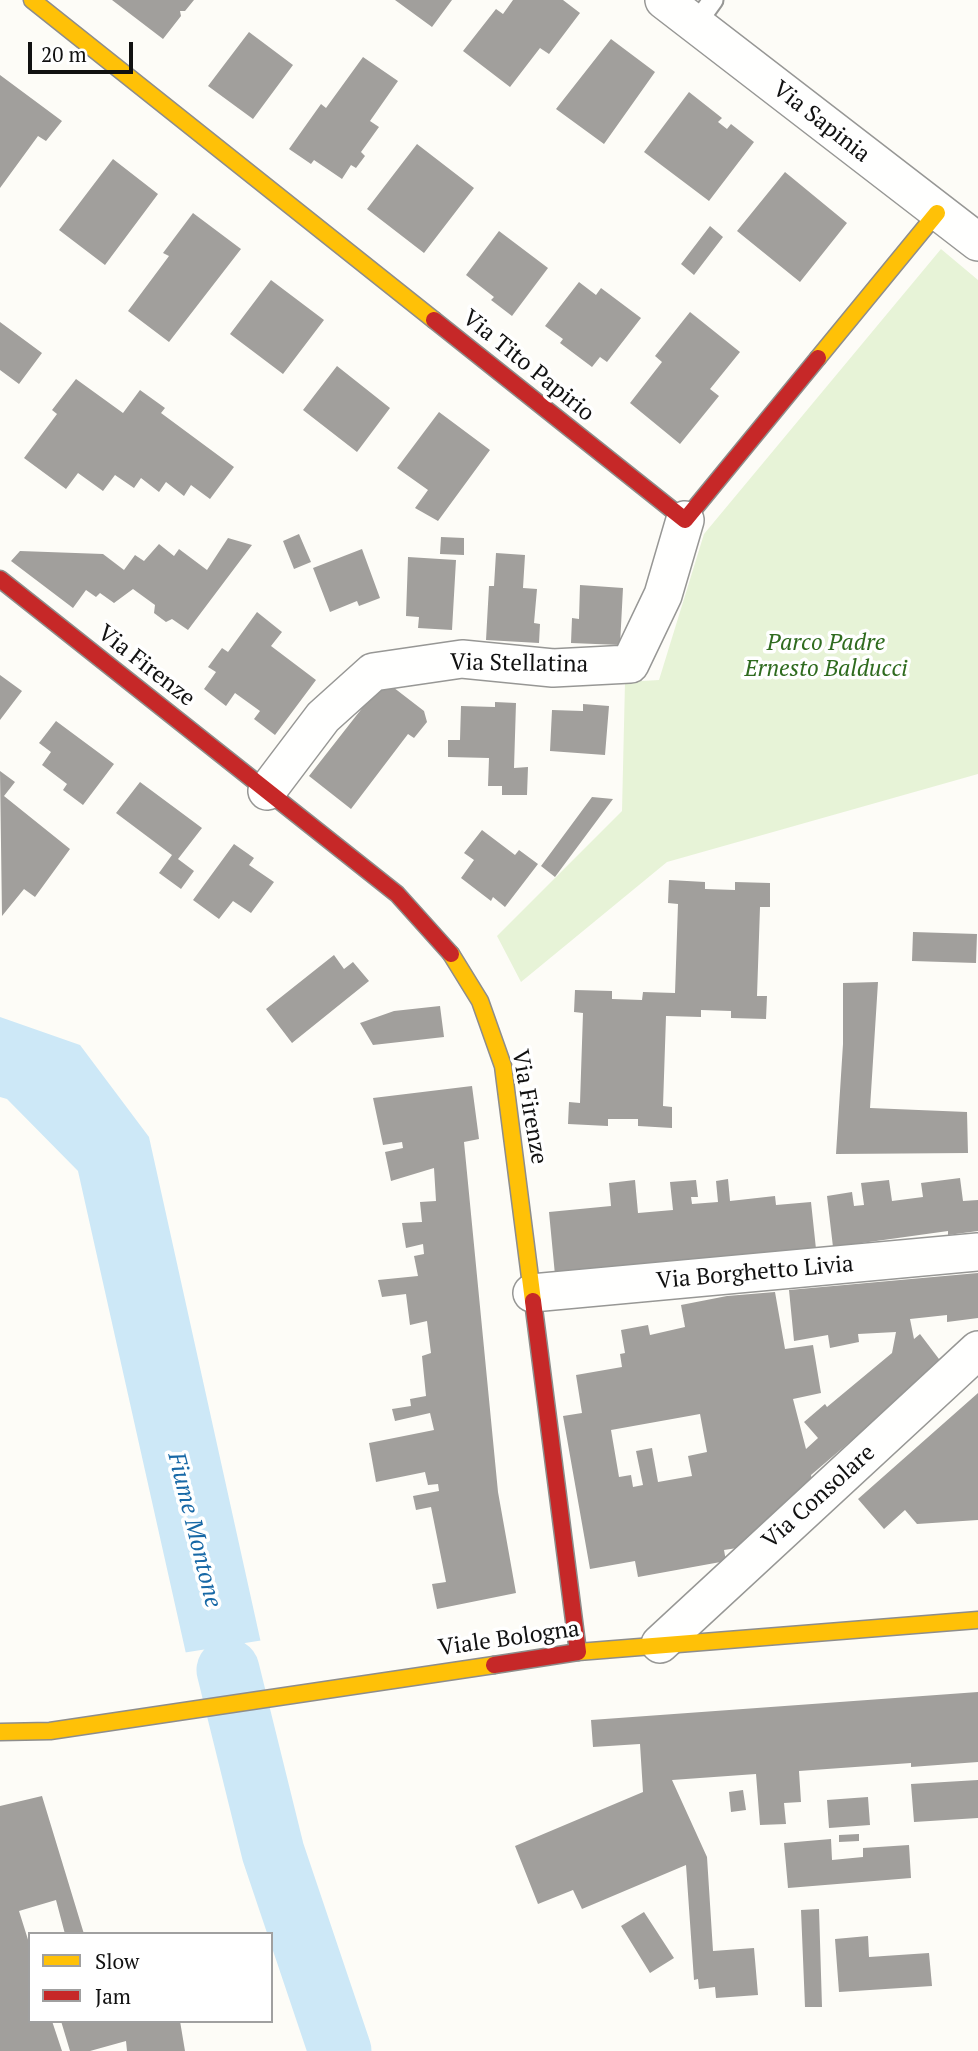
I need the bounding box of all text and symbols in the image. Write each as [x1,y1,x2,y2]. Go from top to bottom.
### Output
scale bar [32,28,136,72]
text: 20 m [41,40,87,68]
street label: Via Sapinia [767,75,875,169]
street label: Via Tito Papirio [457,304,599,428]
street label: Via Firenze [92,619,200,713]
park label: Parco Padre Ernesto Balducci [744,629,908,683]
street label: Via Stellatina [450,649,588,679]
street label: Via Firenze [505,1048,553,1166]
street label: Via Borghetto Livia [655,1251,855,1295]
street label: Via Consolare [757,1439,881,1555]
water label: Fiume Montone [161,1449,227,1611]
street label: Viale Bologna [437,1615,581,1663]
legend [28,1932,273,2023]
text: Slow [95,1947,139,1975]
text: Jam [95,1982,131,2010]

